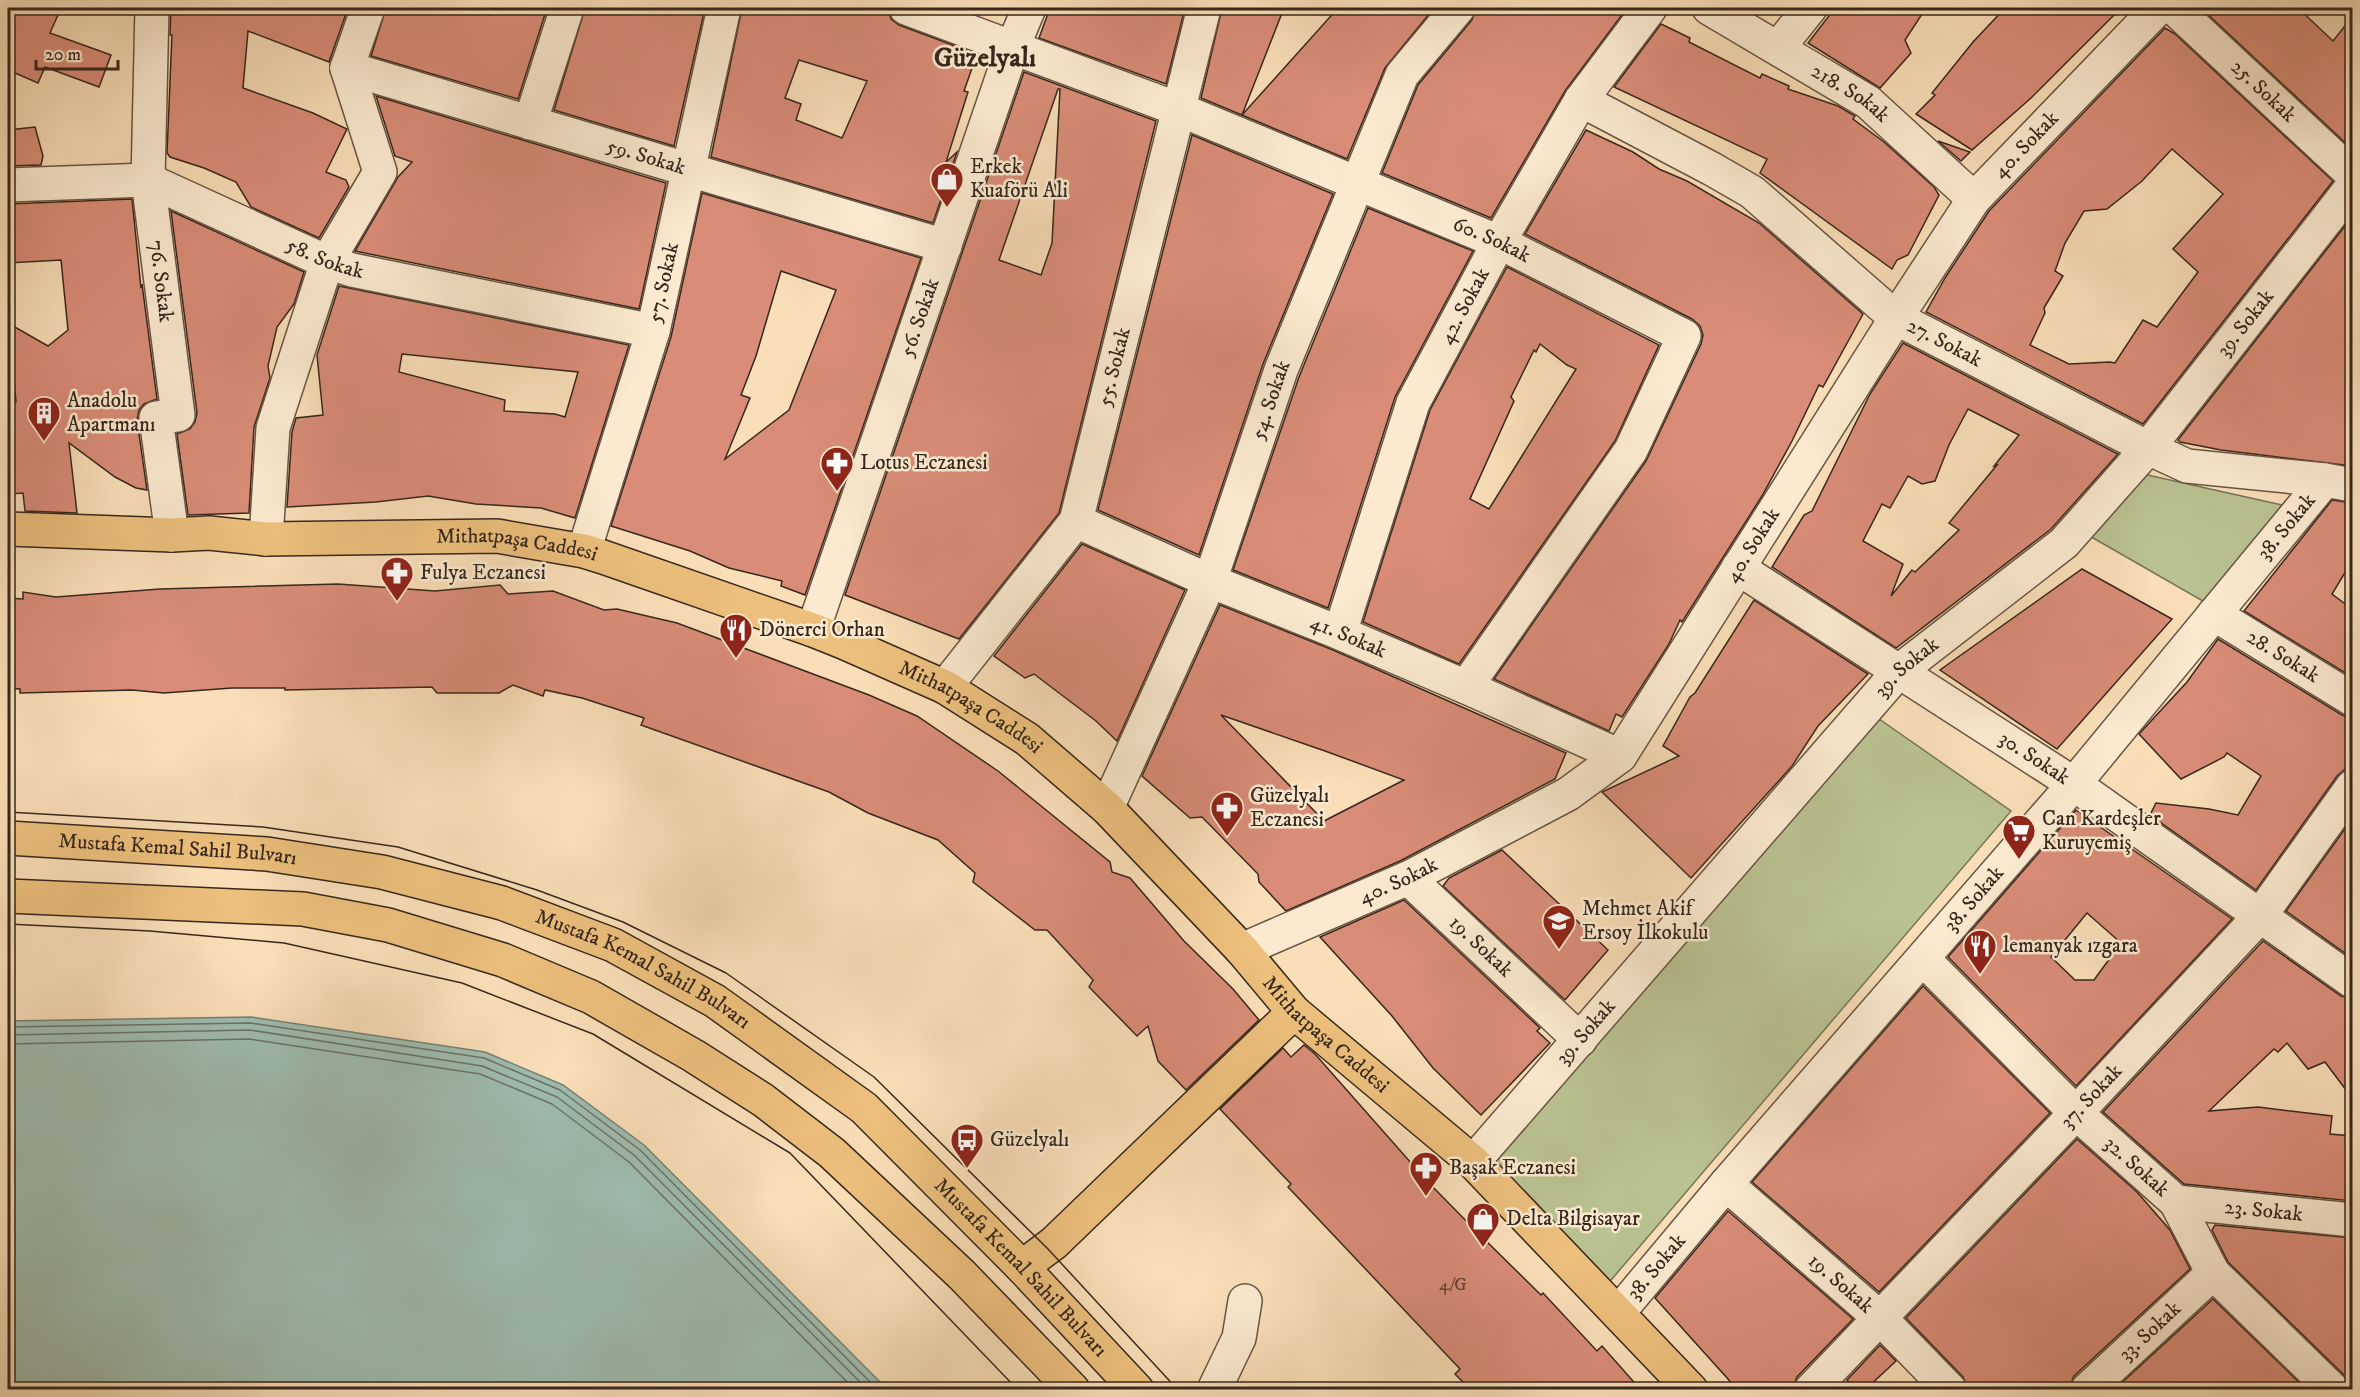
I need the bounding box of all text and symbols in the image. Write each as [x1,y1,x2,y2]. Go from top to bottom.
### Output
scale bar [36,33,118,71]
district label: Güzelyalı [934,41,1036,75]
text: 20 m [45,44,81,66]
street label: 25. Sokak [2225,54,2302,129]
street label: 218. Sokak [1806,58,1895,129]
street label: 40. Sokak [1988,105,2065,184]
street label: 59. Sokak [603,133,689,181]
place label: Erkek Kuaförü Ali [970,154,1068,204]
shop icon: Erkek Kuaförü Ali [929,161,965,208]
street label: 60. Sokak [1449,211,1535,269]
street label: 58. Sokak [282,232,366,285]
street label: 76. Sokak [143,239,179,324]
street label: 57. Sokak [642,239,685,325]
street label: 42. Sokak [1434,263,1496,349]
street label: 56. Sokak [894,274,946,361]
street label: 39. Sokak [2211,284,2280,362]
street label: 27. Sokak [1902,313,1987,373]
street label: 55. Sokak [1092,324,1137,409]
street label: 54. Sokak [1245,356,1297,443]
place label: Anadolu Apartmanı [67,388,155,438]
building icon: Anadolu Apartmanı [26,395,62,442]
pharmacy icon: Lotus Eczanesi [819,445,855,492]
place label: Lotus Eczanesi [860,450,988,476]
street label: 38. Sokak [2251,488,2322,565]
street label: 40. Sokak [1719,503,1786,588]
street label: Mithatpaşa Caddesi [436,523,601,568]
pharmacy icon: Fulya Eczanesi [379,555,415,602]
place label: Fulya Eczanesi [420,560,546,586]
street label: 41. Sokak [1306,609,1391,665]
restaurant icon: Dönerci Orhan [718,612,754,659]
place label: Dönerci Orhan [759,617,885,643]
street label: 28. Sokak [2242,624,2325,689]
street label: 39. Sokak [1869,631,1945,703]
street label: Mithatpaşa Caddesi [895,655,1048,760]
street label: 30. Sokak [1994,726,2075,791]
place label: Güzelyalı Eczanesi [1250,783,1329,833]
pharmacy icon: Güzelyalı Eczanesi [1209,790,1245,837]
place label: Can Kardeşler Kuruyemiş [2042,806,2161,856]
supermarket icon: Can Kardeşler Kuruyemiş [2001,813,2037,860]
street label: Mustafa Kemal Sahil Bulvarı [58,828,299,871]
street label: 40. Sokak [1355,851,1443,911]
street label: 38. Sokak [1938,860,2010,937]
place label: Mehmet Akif Ersoy İlkokulu [1582,896,1709,946]
school or university icon: Mehmet Akif Ersoy İlkokulu [1541,903,1577,950]
street label: Mustafa Kemal Sahil Bulvarı [532,904,756,1035]
street label: 19. Sokak [1443,910,1519,983]
restaurant icon: lemanyak ızgara [1962,928,1998,975]
place label: lemanyak ızgara [2003,933,2138,959]
street label: Mithatpaşa Caddesi [1257,971,1394,1099]
street label: 39. Sokak [1550,993,1622,1070]
street label: 37. Sokak [2055,1058,2128,1134]
bus stop icon: Güzelyalı [949,1122,985,1169]
place label: Güzelyalı [990,1127,1069,1153]
street label: 32. Sokak [2098,1131,2175,1203]
pharmacy icon: Başak Eczanesi [1408,1150,1444,1197]
place label: Başak Eczanesi [1449,1155,1576,1181]
street label: Mustafa Kemal Sahil Bulvarı [928,1173,1113,1363]
street label: 23. Sokak [2223,1194,2305,1228]
shop icon: Delta Bilgisayar [1465,1201,1501,1248]
place label: Delta Bilgisayar [1506,1206,1640,1232]
street label: 38. Sokak [1621,1228,1692,1306]
street label: 19. Sokak [1803,1248,1879,1320]
house number: 4/G [1439,1274,1467,1296]
street label: 33. Sokak [2113,1296,2187,1367]

